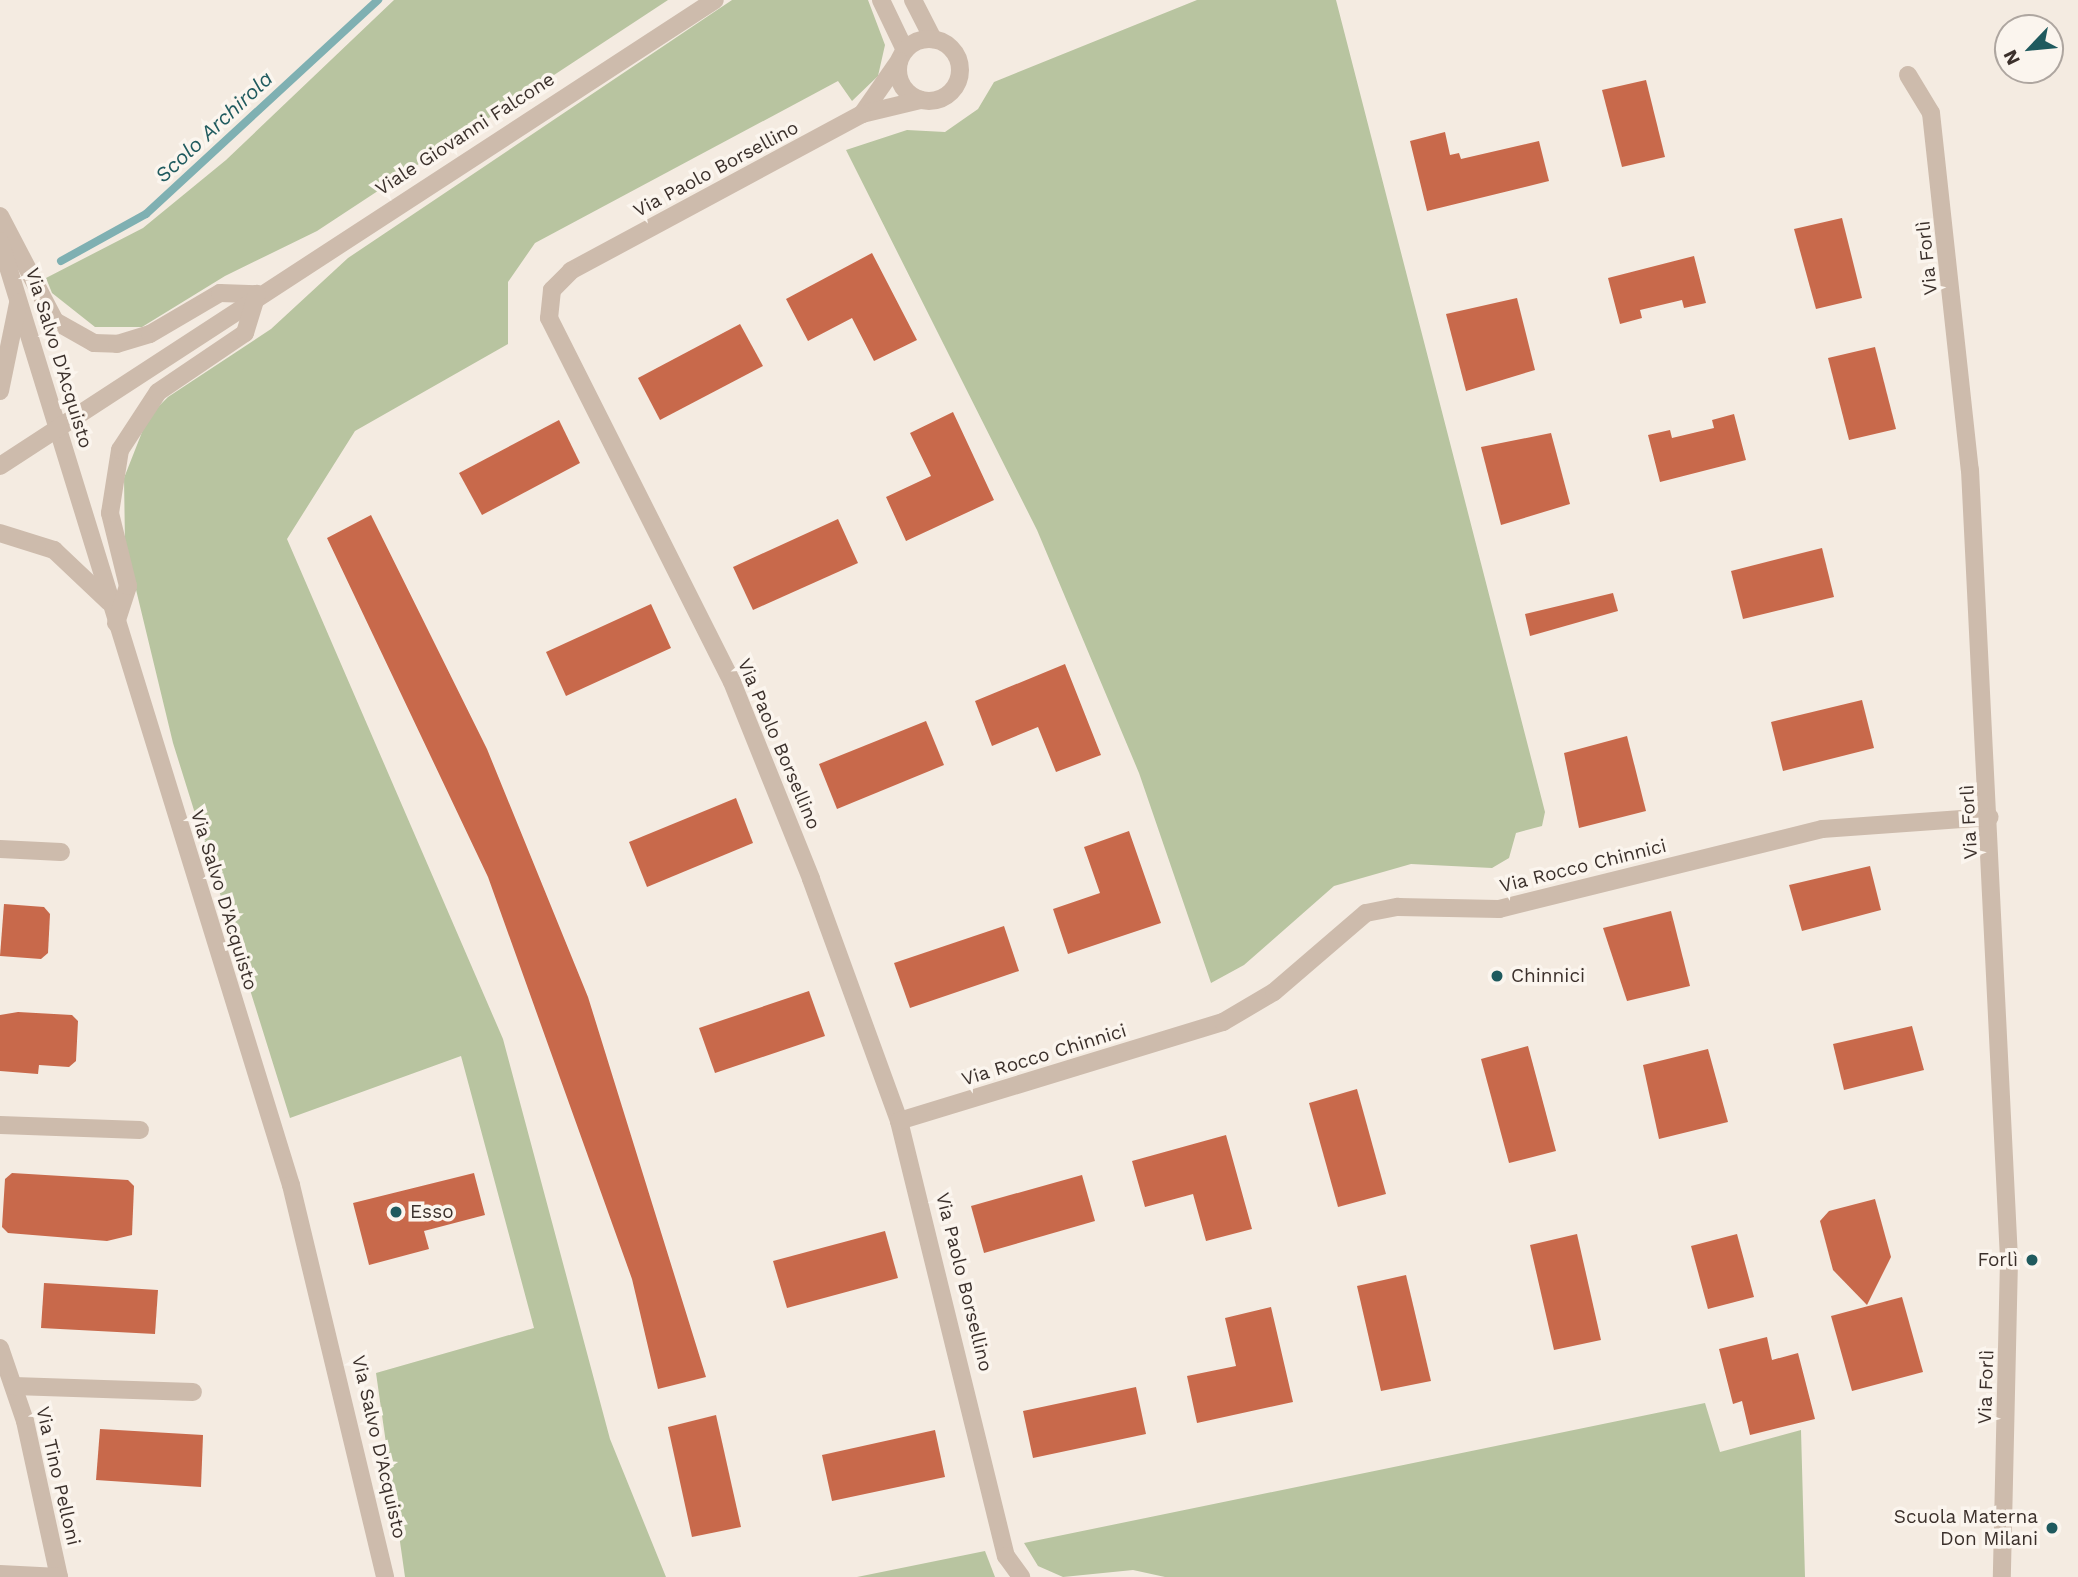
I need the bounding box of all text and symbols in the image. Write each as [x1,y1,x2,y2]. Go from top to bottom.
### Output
north arrow [1994,14,2064,84]
text: N [1998,46,2025,69]
water label: Scolo Archirola [150,66,278,188]
street label: Viale Giovanni Falcone [371,68,559,200]
street label: Via Paolo Borsellino [629,116,803,222]
street label: Via Forlì [1912,219,1942,297]
street label: Via Salvo D'Acquisto [21,265,97,451]
street label: Via Paolo Borsellino [733,655,825,833]
street label: Via Forlì [1956,784,1982,860]
street label: Via Salvo D'Acquisto [186,807,262,993]
street label: Via Rocco Chinnici [1497,834,1669,898]
place label: Chinnici [1511,965,1585,987]
marker: Chinnici [1489,968,1505,984]
street label: Via Rocco Chinnici [959,1019,1129,1091]
street label: Via Paolo Borsellino [931,1190,997,1374]
place label: Esso [410,1201,454,1223]
marker: Esso [388,1204,404,1220]
place label: Forlì [1977,1249,2018,1271]
marker: Forlì [2024,1252,2040,1268]
street label: Via Forlì [1973,1349,1999,1425]
street label: Via Salvo D'Acquisto [347,1353,411,1541]
street label: Via Tino Pelloni [31,1404,85,1548]
place label: Scuola Materna Don Milani [1893,1506,2038,1550]
marker: Scuola Materna Don Milani [2044,1520,2060,1536]

